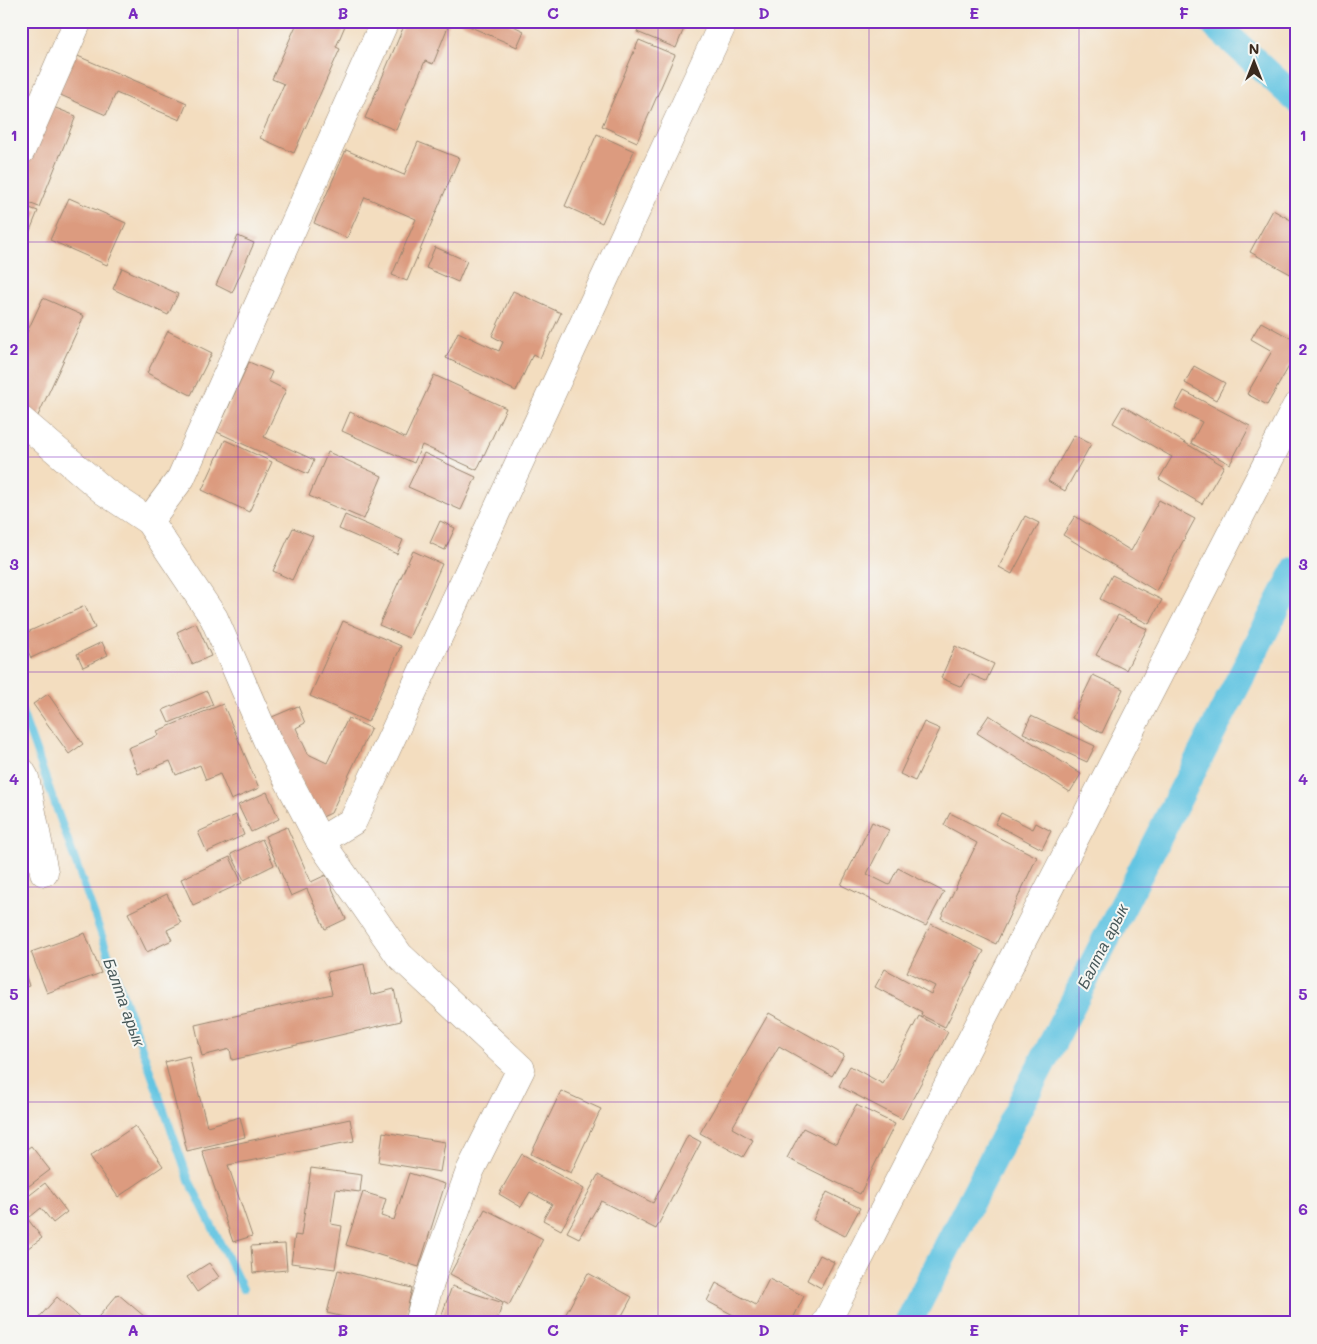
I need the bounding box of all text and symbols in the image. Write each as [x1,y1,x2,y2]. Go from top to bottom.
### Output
text: A [127,2,139,23]
text: B [338,2,348,23]
text: C [547,2,559,23]
text: D [758,2,770,23]
text: E [969,2,979,23]
text: F [1179,2,1189,23]
north arrow [1230,38,1280,88]
text: N [1249,39,1259,58]
text: 1 [10,124,18,145]
text: 1 [1299,124,1307,145]
text: 2 [10,338,19,359]
text: 2 [1299,338,1308,359]
text: 3 [9,553,19,574]
text: 3 [1298,553,1308,574]
text: 4 [9,768,19,789]
text: 4 [1298,768,1308,789]
water label: Балта арык [1072,899,1133,992]
water label: Балта арык [99,955,151,1050]
text: 5 [9,983,19,1004]
text: 5 [1298,983,1308,1004]
text: 6 [9,1198,19,1219]
text: 6 [1298,1198,1308,1219]
text: A [127,1319,139,1340]
text: B [338,1319,348,1340]
text: C [547,1319,559,1340]
text: D [758,1319,770,1340]
text: E [969,1319,979,1340]
text: F [1179,1319,1189,1340]

